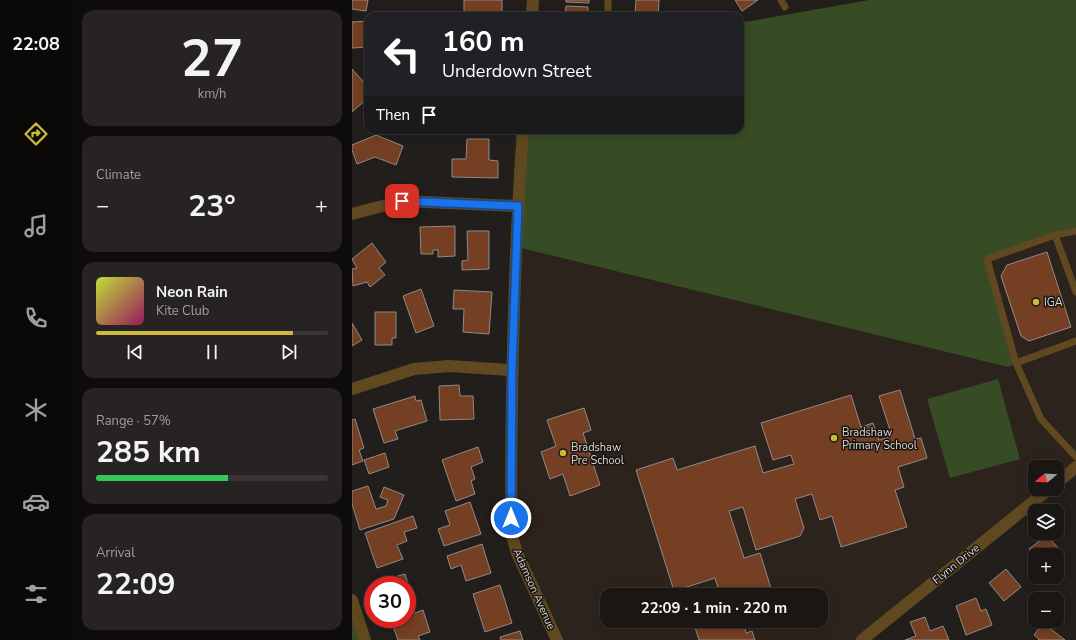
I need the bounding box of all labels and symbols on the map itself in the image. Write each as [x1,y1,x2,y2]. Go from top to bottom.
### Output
pin [385,184,419,218]
place label: IGA [1044,295,1063,310]
marker: IGA [1031,297,1041,307]
place label: Bradshaw Primary School [842,425,918,453]
marker: Bradshaw Primary School [829,433,839,443]
place label: Bradshaw Pre School [571,440,625,468]
marker: Bradshaw Pre School [558,448,568,458]
north arrow [1028,460,1064,496]
position arrow [490,497,532,539]
street label: Flynn Drive [929,540,983,588]
street label: Adamson Avenue [509,546,559,632]
speed limit sign: 30 [364,576,416,628]

